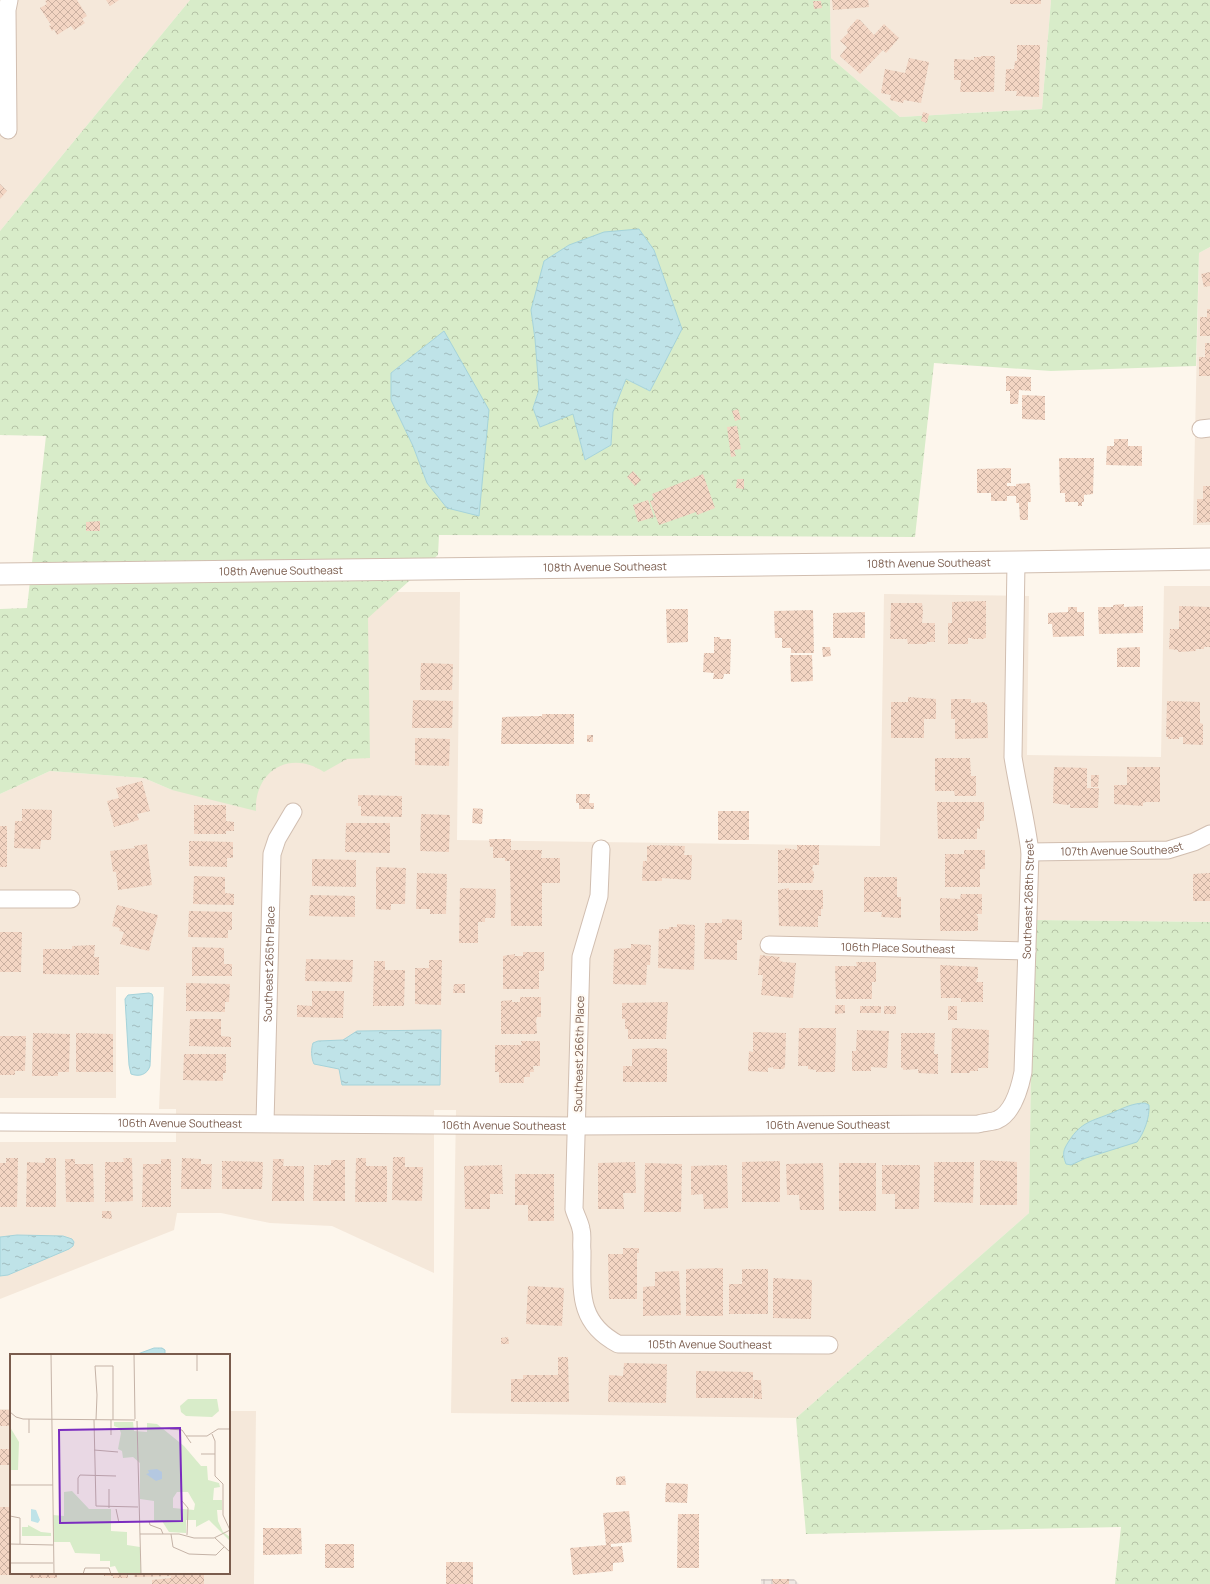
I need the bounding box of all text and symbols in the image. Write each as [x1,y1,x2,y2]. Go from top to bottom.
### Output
street label: 108th Avenue Southeast [867,554,991,571]
street label: 108th Avenue Southeast [543,558,667,575]
street label: 108th Avenue Southeast [219,562,343,578]
street label: Southeast 268th Street [1019,838,1037,959]
street label: 107th Avenue Southeast [1060,838,1185,859]
street label: Southeast 265th Place [260,905,278,1022]
street label: 106th Place Southeast [841,939,955,956]
street label: Southeast 266th Place [570,995,587,1112]
street label: 106th Avenue Southeast [118,1115,242,1131]
street label: 106th Avenue Southeast [766,1116,890,1132]
street label: 106th Avenue Southeast [442,1117,566,1133]
street label: 105th Avenue Southeast [648,1336,772,1352]
inset map [10,1354,230,1574]

